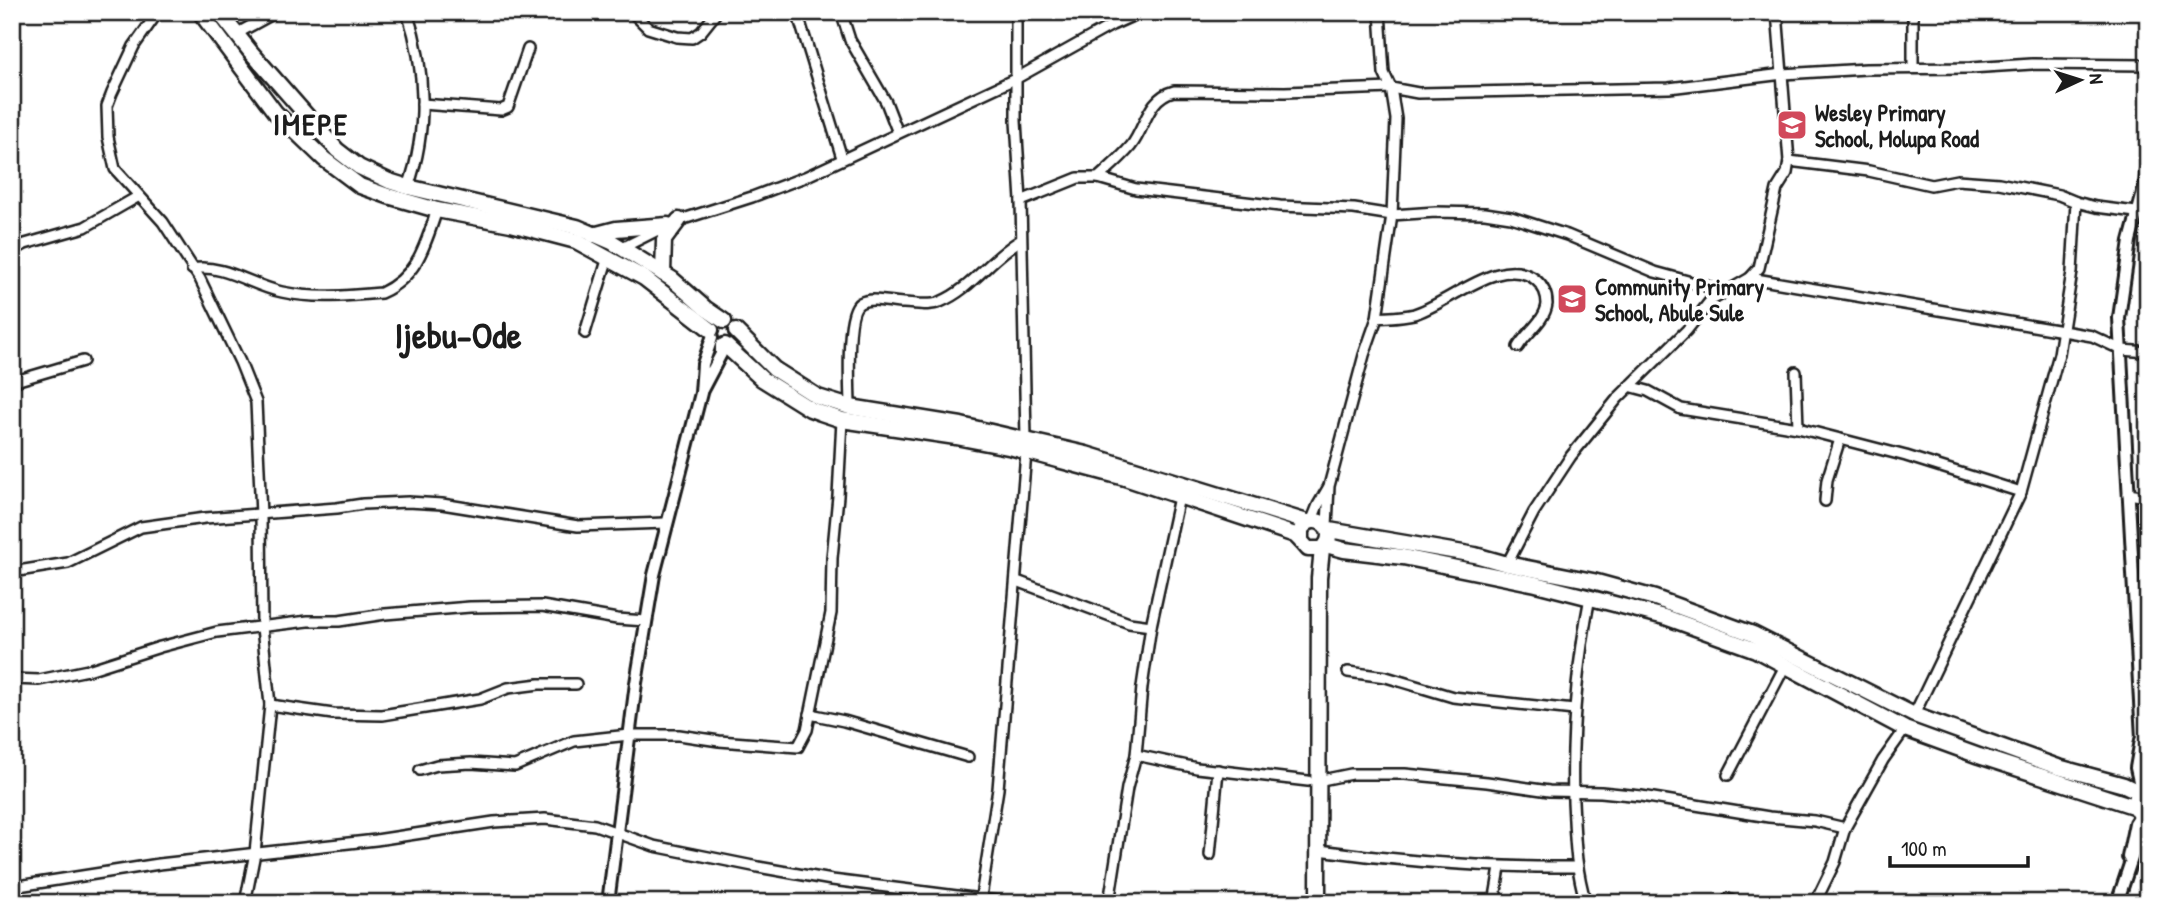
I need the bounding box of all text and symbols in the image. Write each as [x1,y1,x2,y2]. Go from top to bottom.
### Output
north arrow [2044,46,2114,116]
text: N [2084,73,2110,85]
place label: Wesley Primary School, Molupa Road [1815,97,1979,155]
district label: IMEPE [273,104,349,144]
school or university icon: Wesley Primary School, Molupa Road [1775,108,1809,142]
place label: Community Primary School, Abule Sule [1595,271,1764,328]
school or university icon: Community Primary School, Abule Sule [1555,282,1589,316]
district label: Ijebu-Ode [395,309,522,360]
scale bar [1890,824,2029,868]
text: 100 m [1901,834,1947,863]

